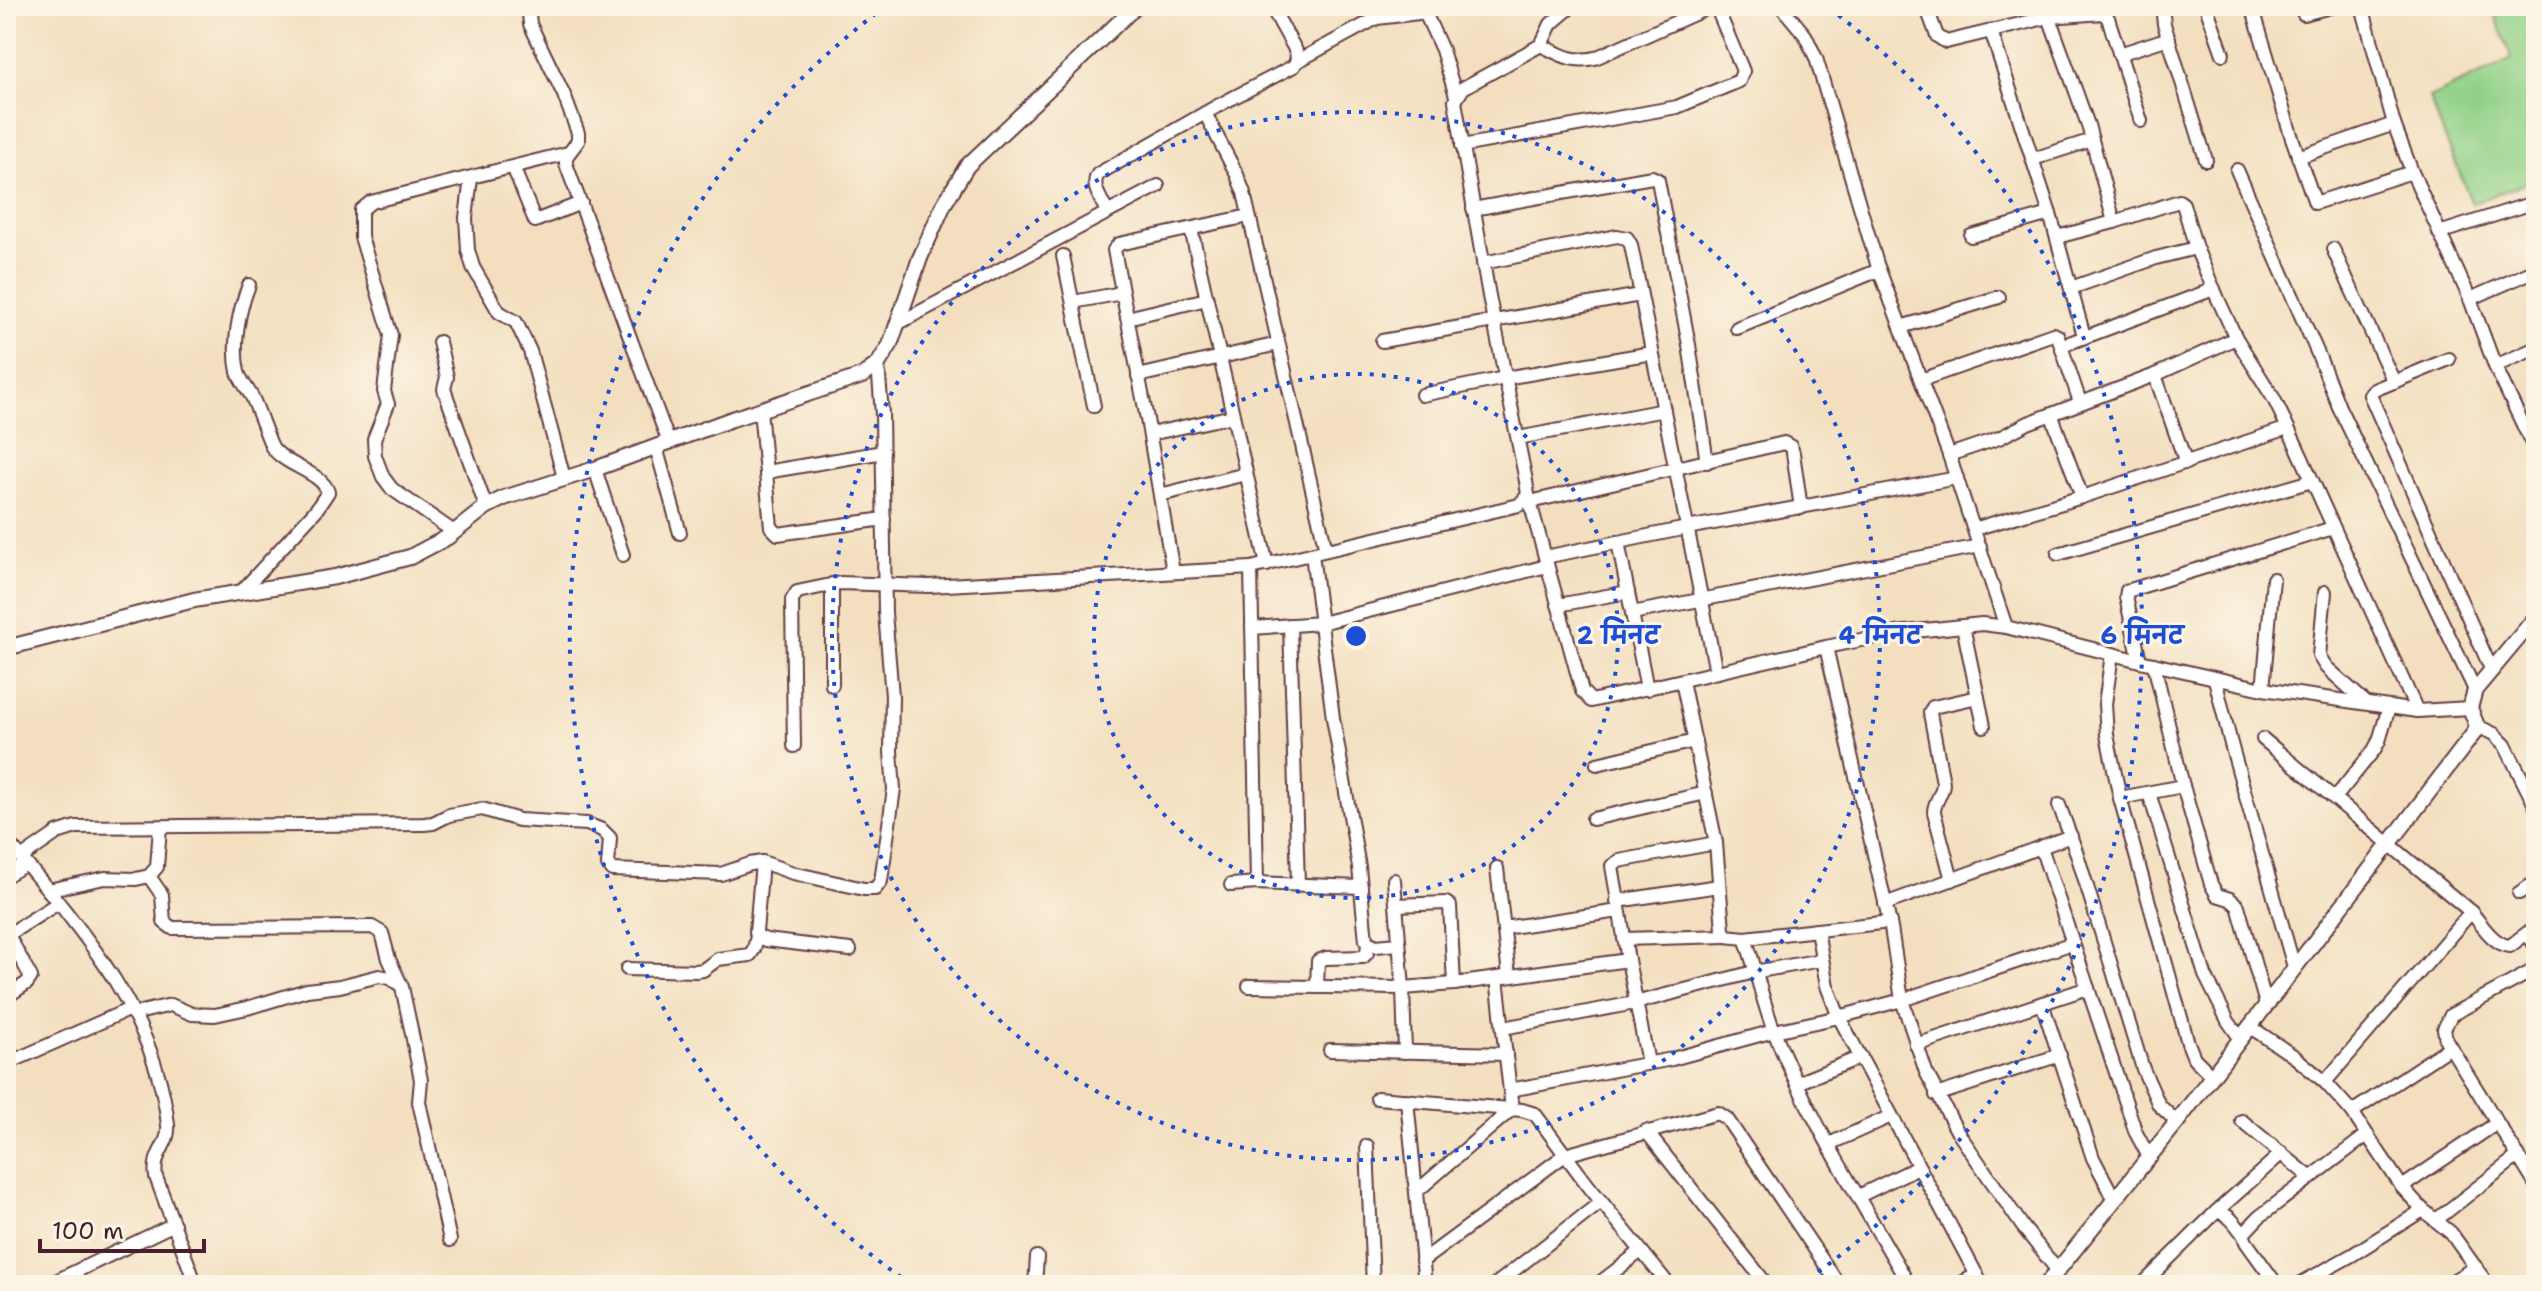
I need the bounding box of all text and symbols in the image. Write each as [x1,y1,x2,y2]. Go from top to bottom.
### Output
text: 2 मिनट [1576,616,1662,652]
text: 4 मिनट [1838,616,1924,652]
text: 6 मिनट [2100,616,2186,652]
centre of rings [1342,622,1370,650]
scale bar [40,1203,204,1253]
text: 100 m [52,1215,124,1247]

